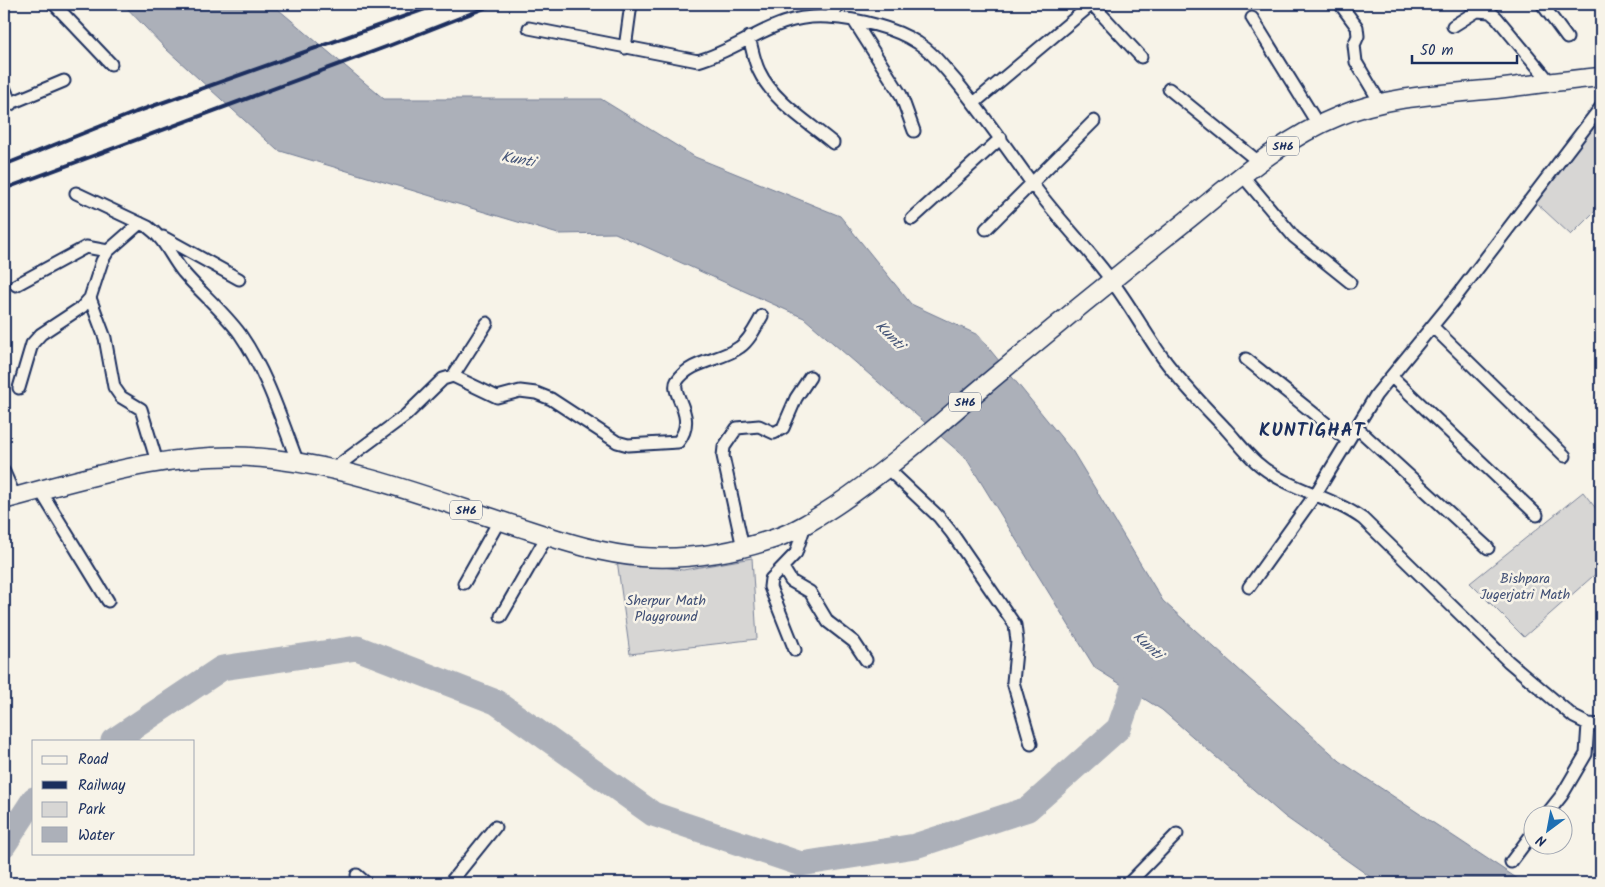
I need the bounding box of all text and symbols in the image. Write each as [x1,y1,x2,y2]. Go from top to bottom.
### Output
scale bar [1412,32,1518,64]
text: 50 m [1420,39,1454,63]
road number: SH6 [1267,136,1299,156]
water label: Kunti [499,145,540,175]
water label: Kunti [869,315,912,358]
road number: SH6 [949,392,981,412]
district label: KUNTIGHAT [1259,416,1366,446]
road number: SH6 [450,500,482,520]
park label: Bishpara Jugerjatri Math [1480,568,1570,606]
park label: Sherpur Math Playground [626,590,706,628]
water label: Kunti [1127,626,1170,668]
legend [32,740,195,854]
text: Road [78,748,109,772]
text: Railway [78,774,126,798]
text: Park [78,798,106,822]
north arrow [1522,804,1572,854]
text: Water [78,824,115,848]
text: N [1532,828,1551,852]

